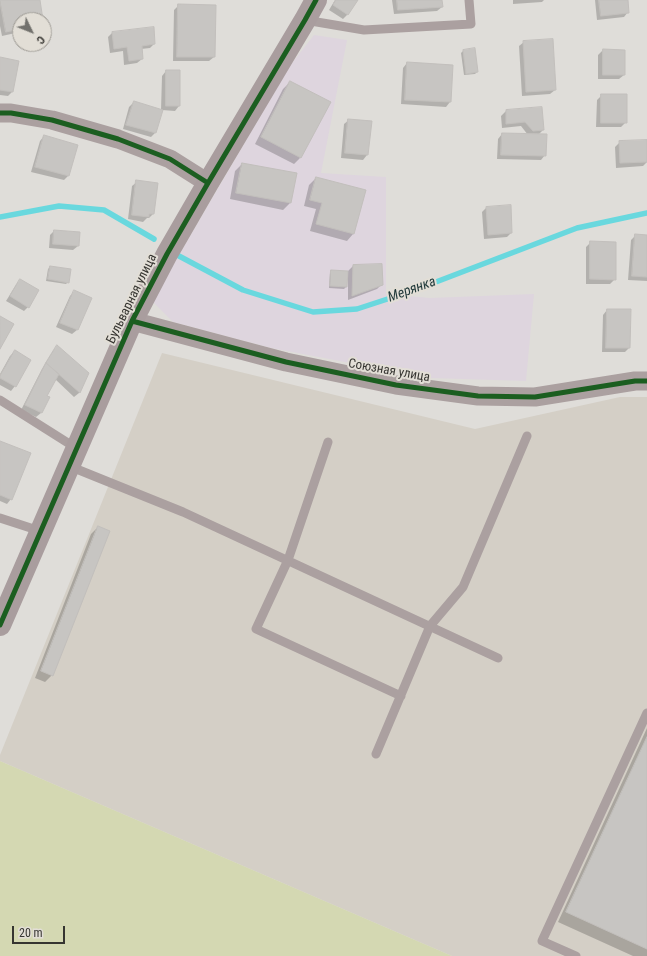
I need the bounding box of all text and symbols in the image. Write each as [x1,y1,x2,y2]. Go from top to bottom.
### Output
north arrow [12,12,52,52]
text: С [34,33,47,47]
street label: Бульварная улица [104,252,160,346]
water label: Мерянка [386,274,438,306]
street label: Союзная улица [347,356,431,386]
scale bar [14,918,67,944]
text: 20 m [19,926,43,940]

